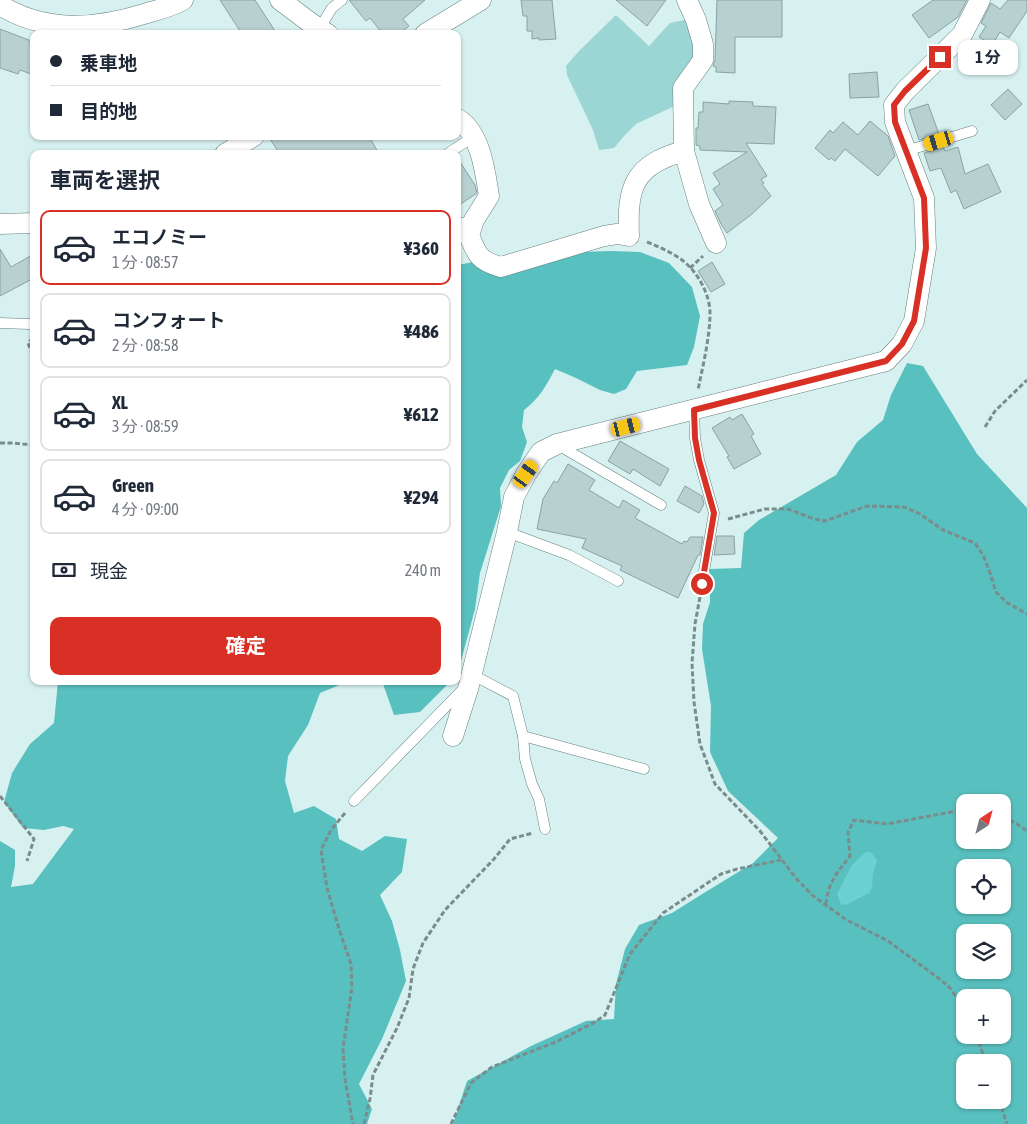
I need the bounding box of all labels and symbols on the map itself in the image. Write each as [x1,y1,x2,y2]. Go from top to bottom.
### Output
callout: 1 分 [958,40,1018,74]
route end [929,46,951,68]
car [922,129,955,153]
car [609,416,642,438]
car [511,457,540,491]
route start [691,573,713,595]
north arrow [956,794,1011,849]

